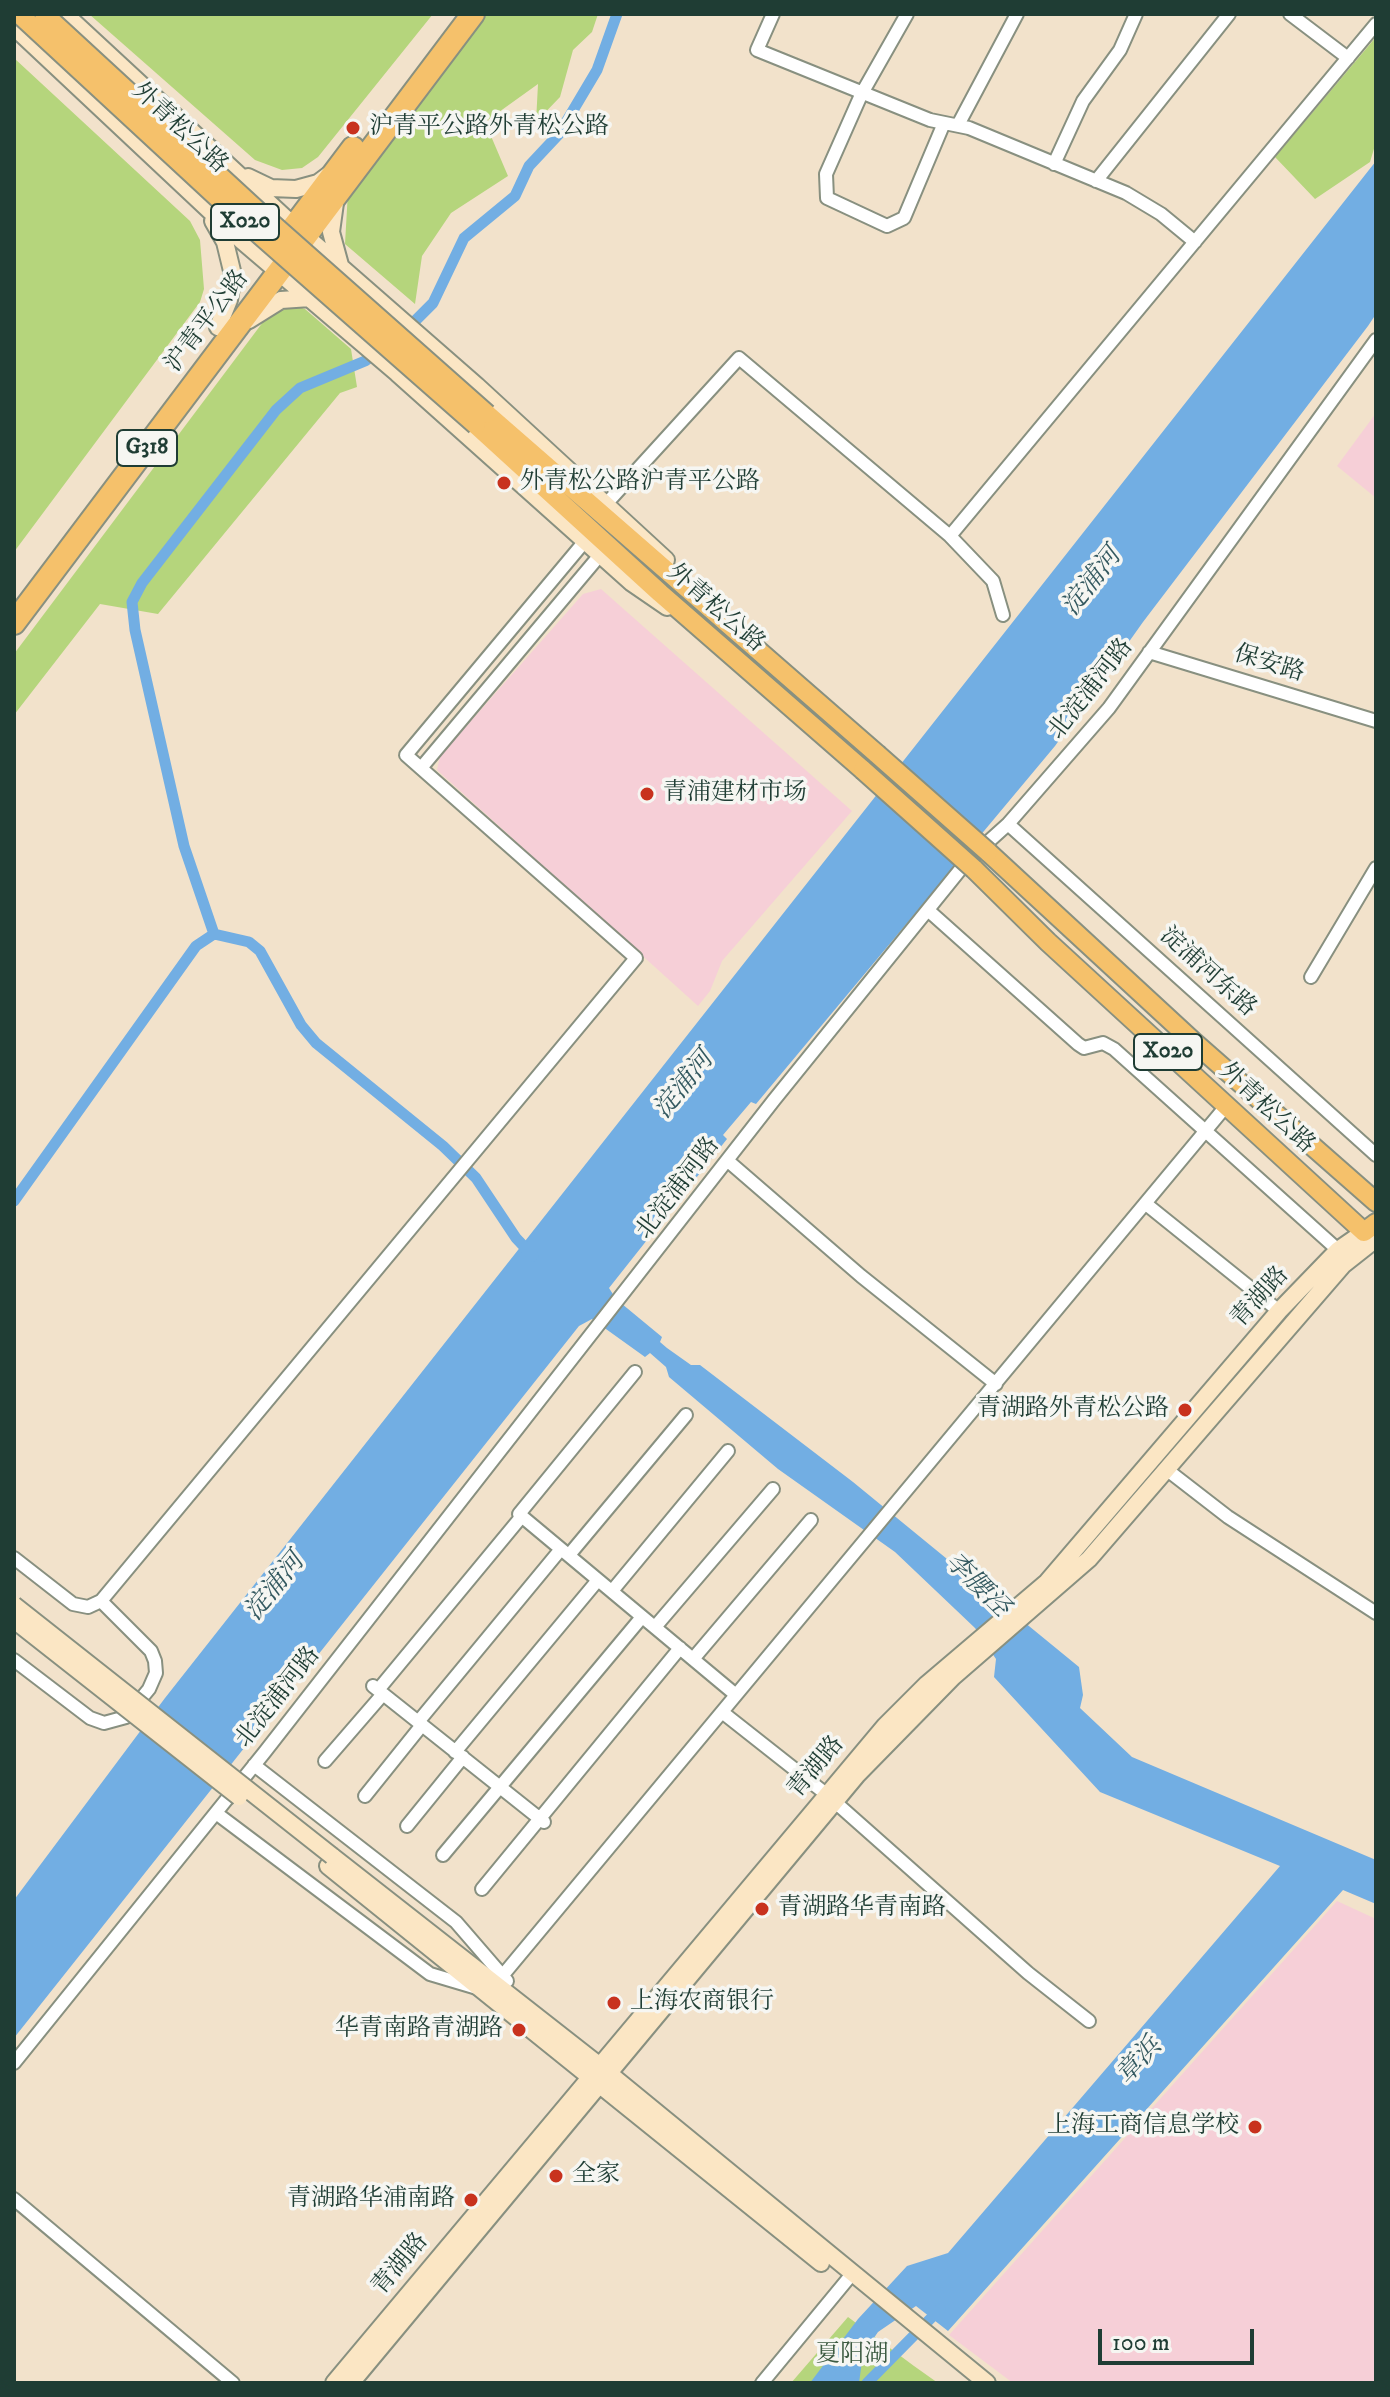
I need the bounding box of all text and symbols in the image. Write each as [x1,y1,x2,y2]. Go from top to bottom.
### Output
street label: 外青松公路 [125,78,233,180]
place label: 沪青平公路外青松公路 [369,114,609,142]
marker: 沪青平公路外青松公路 [344,119,362,137]
road number: X020 [211,204,279,240]
street label: 沪青平公路 [160,265,256,379]
road number: G318 [117,430,177,466]
place label: 外青松公路沪青平公路 [520,469,760,497]
marker: 外青松公路沪青平公路 [495,474,513,492]
water label: 淀浦河 [1057,543,1129,623]
street label: 外青松公路 [660,559,770,659]
street label: 北淀浦河路 [1044,634,1140,746]
street label: 保安路 [1230,641,1308,689]
place label: 青浦建材市场 [663,780,807,808]
marker: 青浦建材市场 [638,785,656,803]
street label: 淀浦河东路 [1153,922,1261,1024]
road number: X020 [1134,1034,1202,1070]
water label: 淀浦河 [648,1046,722,1126]
street label: 外青松公路 [1212,1058,1320,1160]
street label: 北淀浦河路 [631,1132,727,1246]
street label: 青湖路 [1226,1262,1296,1334]
place label: 青湖路外青松公路 [977,1396,1169,1424]
marker: 青湖路外青松公路 [1176,1401,1194,1419]
water label: 李腰泾 [937,1547,1015,1625]
water label: 淀浦河 [239,1548,313,1628]
street label: 北淀浦河路 [231,1642,327,1754]
street label: 青湖路 [783,1731,851,1805]
place label: 青湖路华青南路 [778,1895,946,1923]
marker: 青湖路华青南路 [753,1900,771,1918]
place label: 上海农商银行 [630,1989,774,2017]
marker: 上海农商银行 [605,1994,623,2012]
place label: 华青南路青湖路 [335,2016,503,2044]
marker: 华青南路青湖路 [510,2021,528,2039]
water label: 章浜 [1111,2032,1169,2092]
place label: 上海工商信息学校 [1047,2113,1239,2141]
marker: 上海工商信息学校 [1246,2118,1264,2136]
place label: 全家 [572,2162,620,2190]
marker: 全家 [547,2167,565,2185]
place label: 青湖路华浦南路 [287,2186,455,2214]
marker: 青湖路华浦南路 [462,2191,480,2209]
street label: 青湖路 [367,2228,435,2302]
scale bar [1102,2313,1258,2363]
text: 100 m [1112,2328,1170,2358]
park label: 夏阳湖 [816,2342,888,2370]

